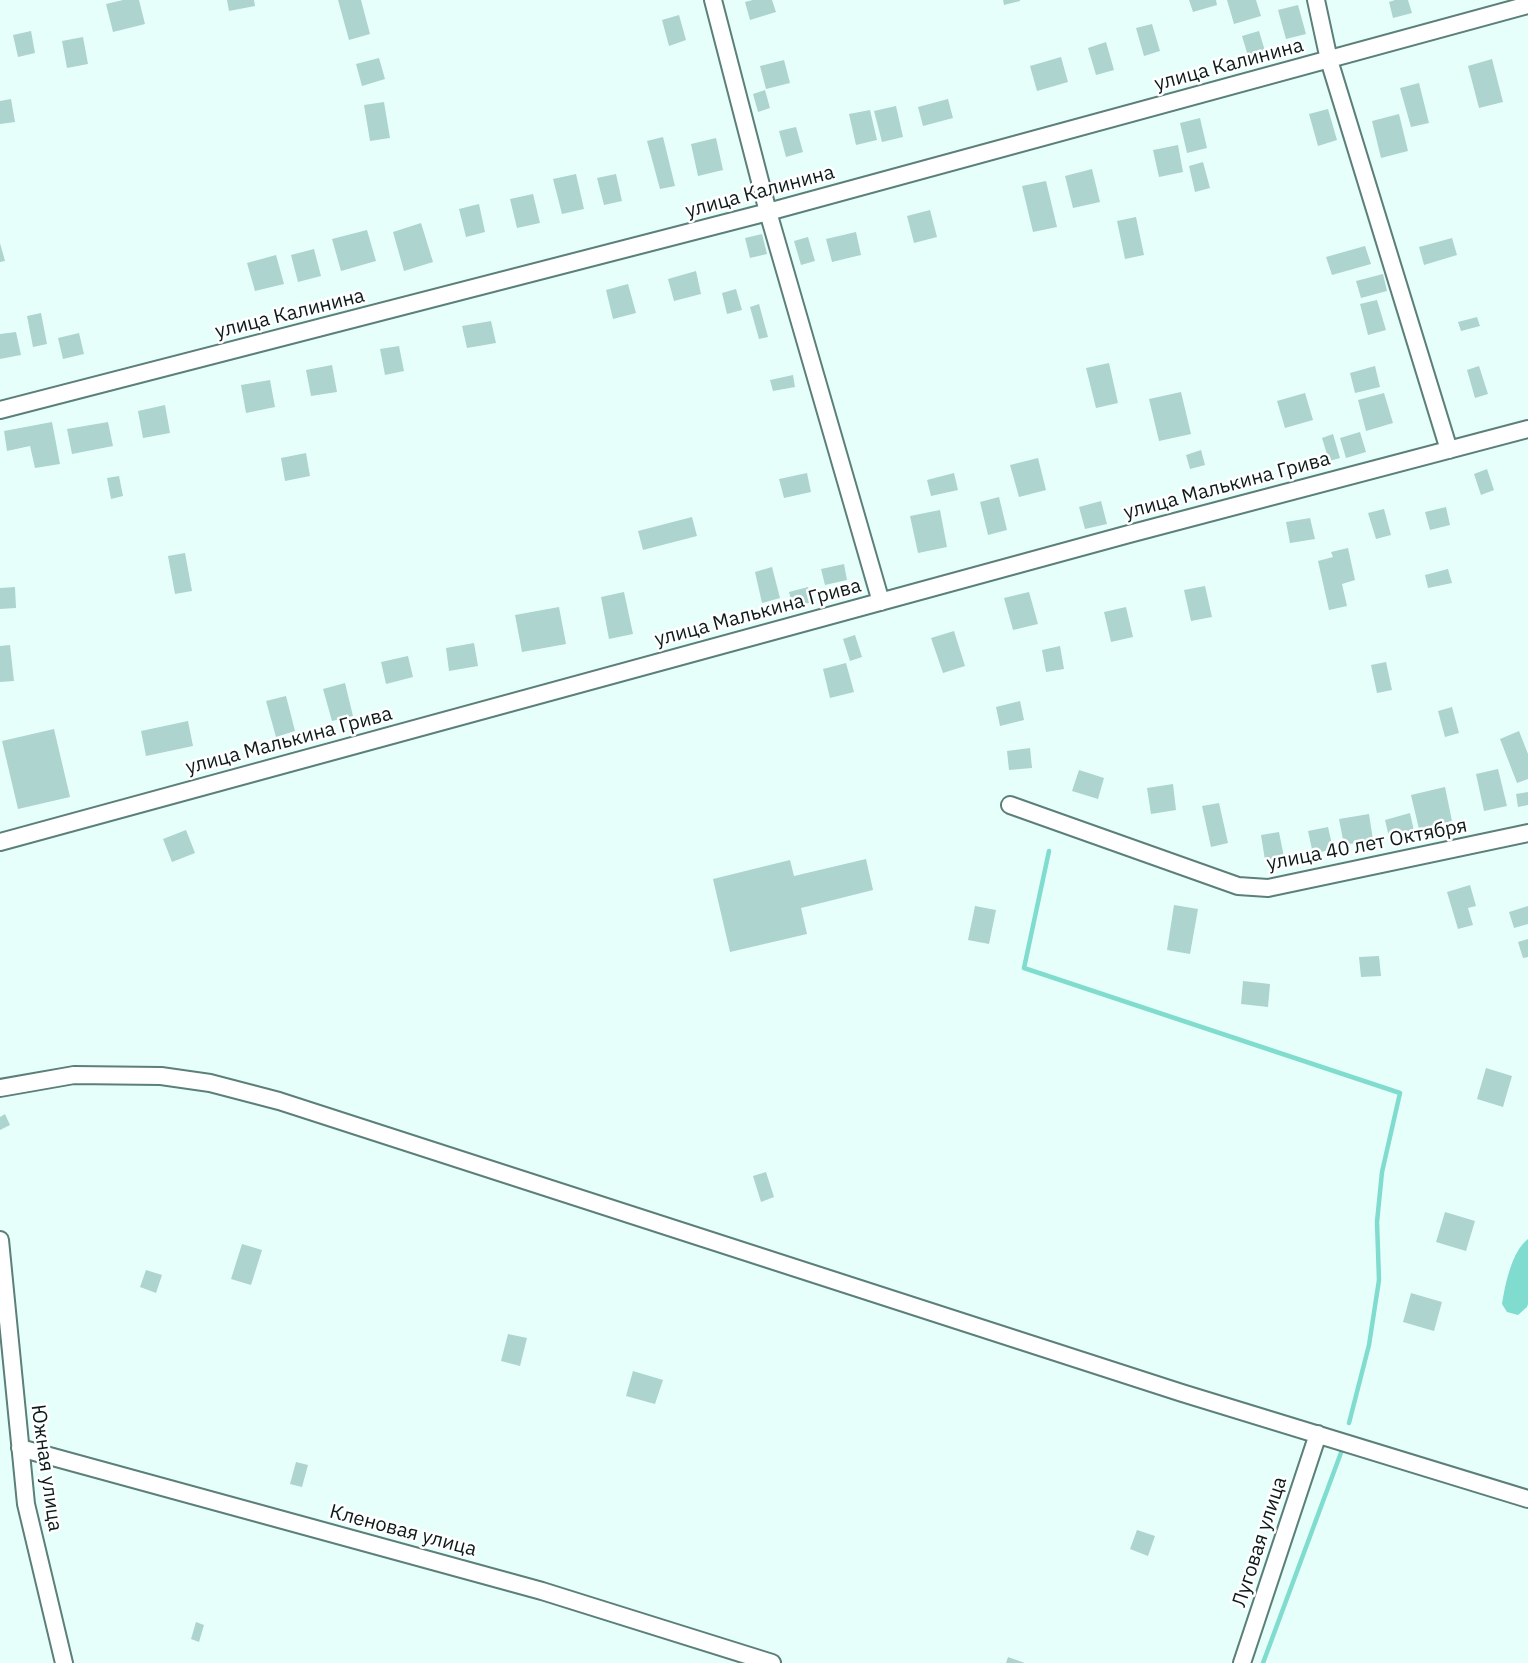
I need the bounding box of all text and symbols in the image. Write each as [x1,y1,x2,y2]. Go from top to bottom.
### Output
street label: улица Калинина [1152,34,1306,96]
street label: улица Калинина [683,161,837,223]
street label: улица Калинина [213,284,367,344]
street label: улица Малькина Грива [1121,447,1333,525]
street label: улица Малькина Грива [652,574,864,652]
street label: улица Малькина Грива [183,702,395,780]
street label: улица 40 лет Октября [1265,814,1469,876]
street label: Южная улица [25,1403,67,1533]
street label: Луговая улица [1228,1474,1292,1610]
street label: Кленовая улица [327,1500,479,1562]

